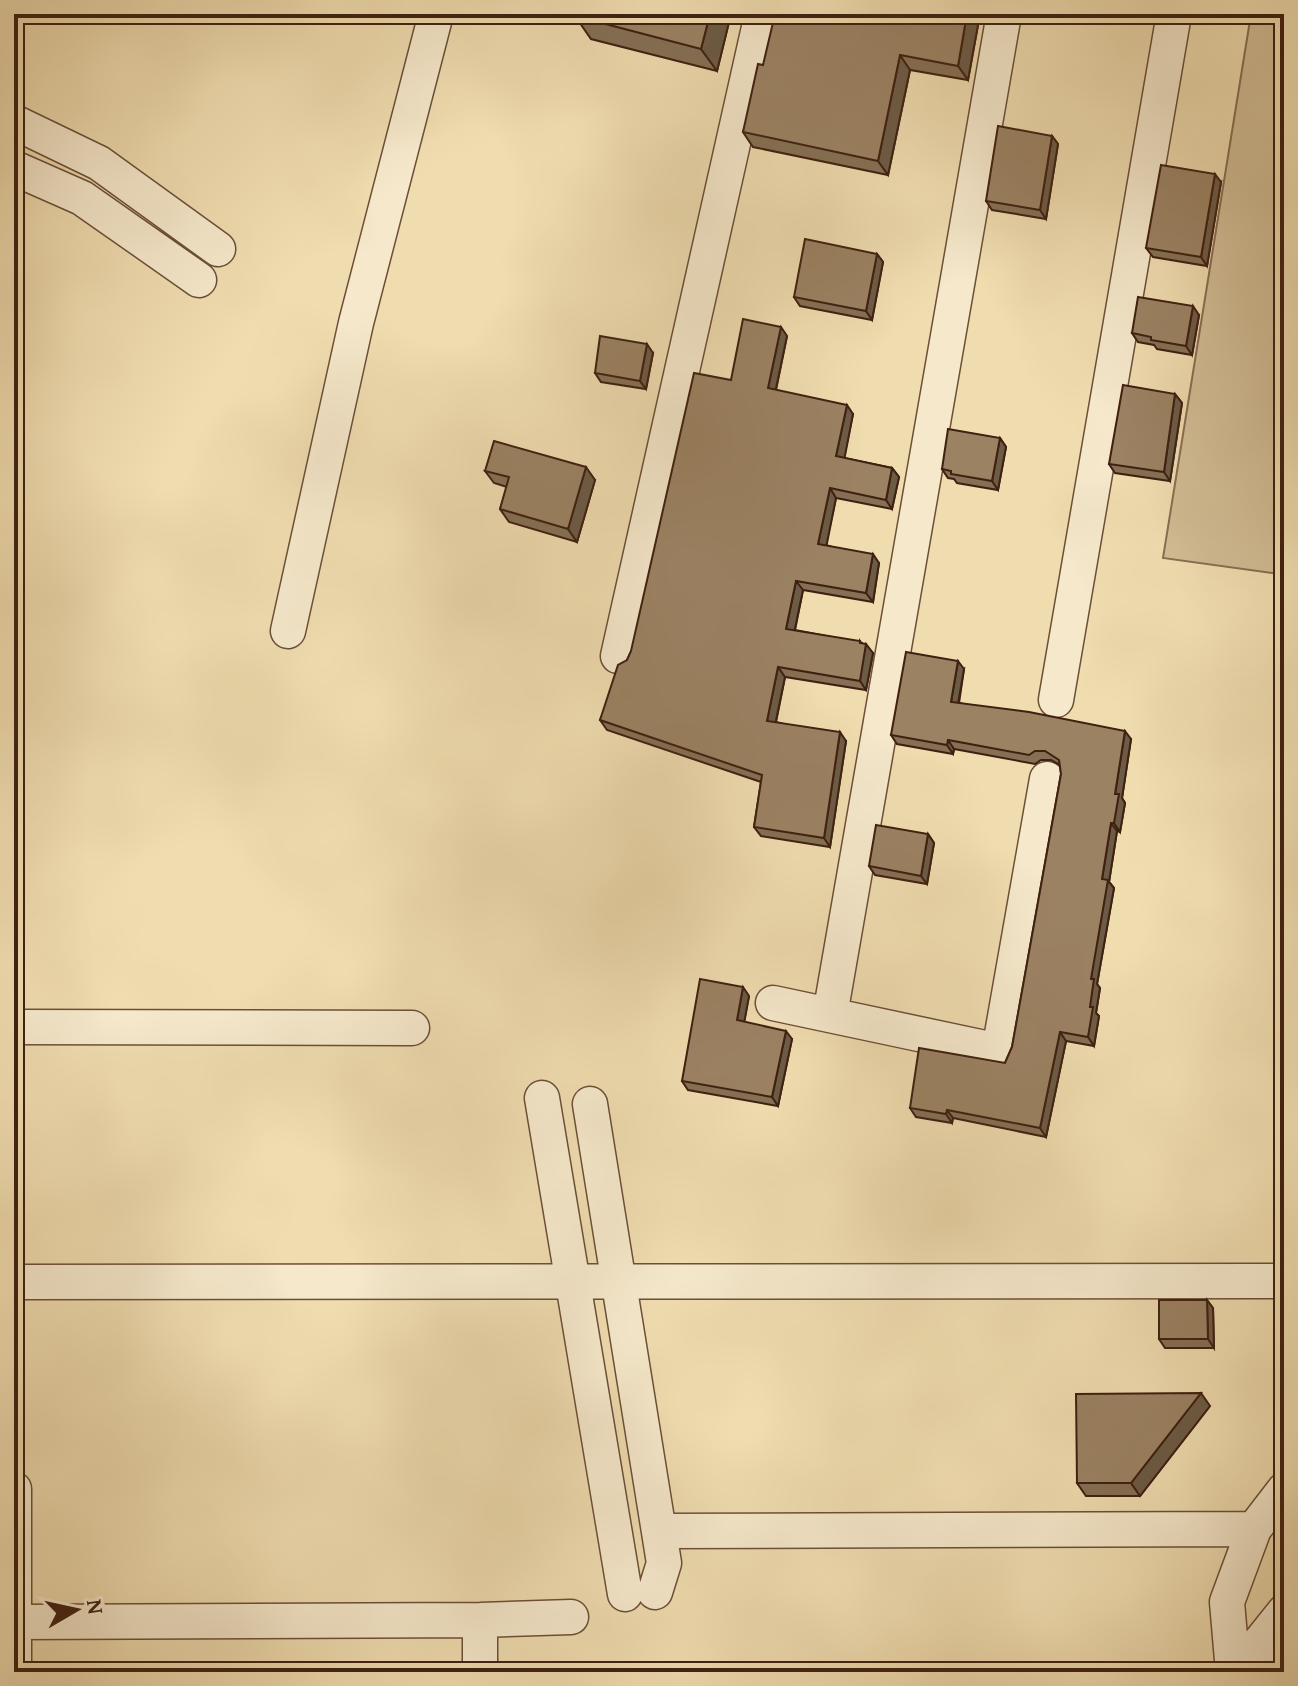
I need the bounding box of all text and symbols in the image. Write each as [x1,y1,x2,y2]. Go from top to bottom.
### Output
north arrow [36,1570,116,1650]
text: N [79,1597,113,1617]

